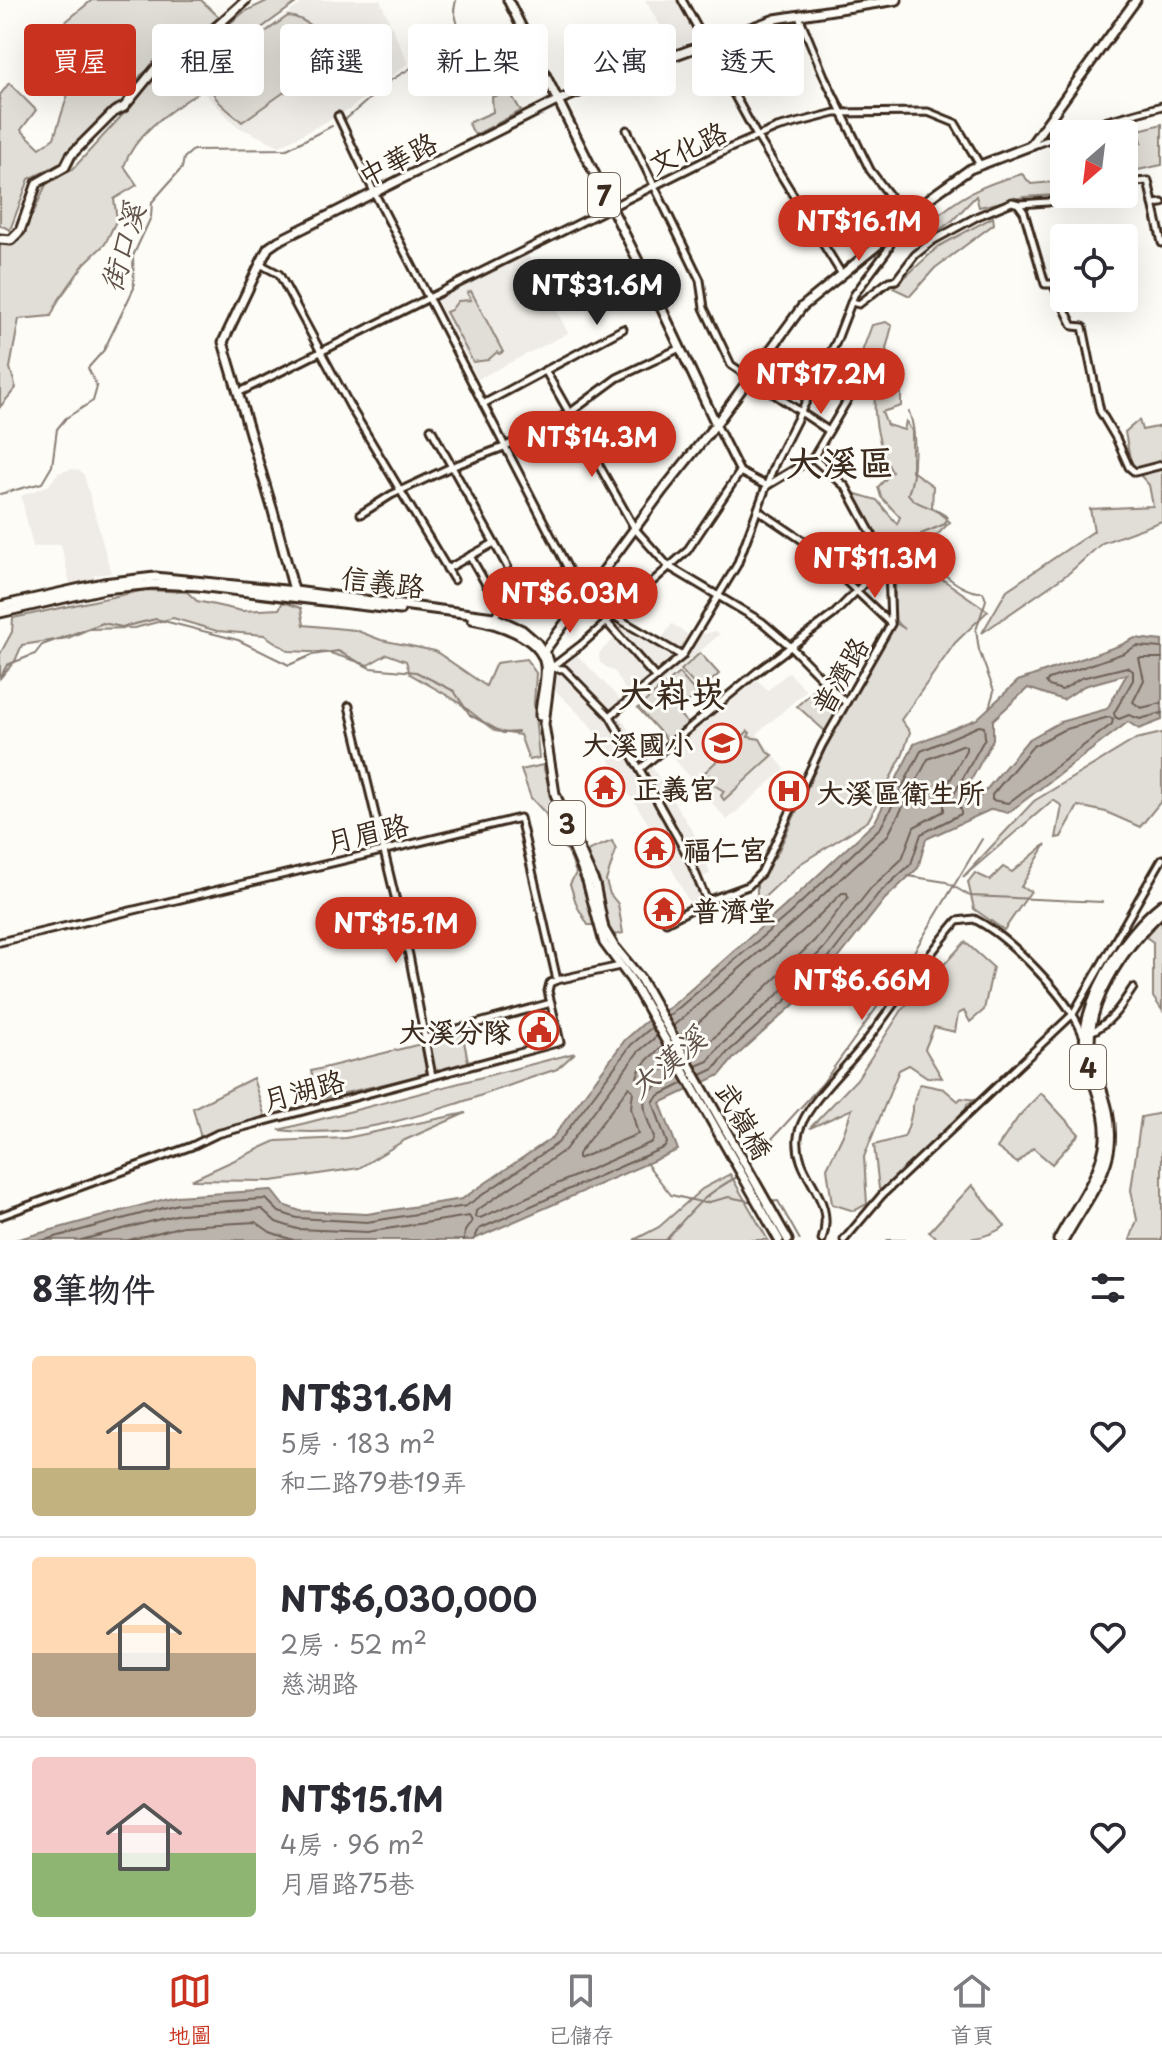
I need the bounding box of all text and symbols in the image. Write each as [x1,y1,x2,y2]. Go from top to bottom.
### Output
chip: 買屋 [24,24,136,96]
chip: 租屋 [152,24,264,96]
chip: 篩選 [280,24,392,96]
chip: 新上架 [408,24,548,96]
chip: 公寓 [564,24,676,96]
chip: 透天 [692,24,804,96]
street label: 文化路 [640,109,734,185]
street label: 中華路 [350,120,444,196]
north arrow [1050,120,1138,208]
map controls [1050,120,1138,312]
road number: 7 [588,173,620,217]
pin: NT$16.1M [776,195,942,263]
water label: 街口溪 [87,196,156,296]
text: NT$16.1M [796,201,922,240]
button: locate [1050,224,1138,312]
pin: NT$31.6M [514,259,680,327]
text: NT$31.6M [531,265,663,304]
pin: NT$17.2M [738,348,904,416]
text: NT$17.2M [756,354,886,393]
pin: NT$14.3M [509,411,675,479]
text: NT$14.3M [526,417,658,456]
district label: 大溪區 [786,434,894,488]
pin: NT$11.3M [792,532,958,600]
text: NT$11.3M [813,538,937,577]
street label: 信義路 [339,555,427,607]
pin: NT$6.03M [487,567,653,635]
text: NT$6.03M [501,573,639,612]
street label: 普濟路 [799,628,879,722]
district label: 大嵙崁 [618,665,726,719]
place label: 大溪國小 [582,722,694,765]
school or university icon: 大溪國小 [701,722,743,764]
temple icon: 正義宮 [584,766,626,808]
place label: 正義宮 [633,766,717,809]
hospital icon: 大溪區衛生所 [768,770,810,812]
place label: 大溪區衛生所 [817,770,985,813]
road number: 3 [549,801,585,845]
street label: 月眉路 [321,802,413,862]
temple icon: 福仁宮 [634,827,676,869]
place label: 福仁宮 [683,827,767,870]
temple icon: 普濟堂 [643,888,685,930]
place label: 普濟堂 [692,888,776,931]
pin: NT$15.1M [313,897,479,965]
text: NT$15.1M [333,903,459,942]
pin: NT$6.66M [779,954,945,1022]
text: NT$6.66M [793,960,931,999]
place label: 大溪分隊 [399,1009,511,1052]
public building icon: 大溪分隊 [518,1009,560,1051]
water label: 大漢溪 [617,1014,716,1107]
road number: 4 [1070,1045,1106,1089]
street label: 月湖路 [257,1057,349,1121]
street label: 武嶺橋 [705,1073,785,1167]
text: 8筆物件 [32,1262,155,1314]
icon: filters [1086,1266,1130,1310]
text: NT$31.6M [280,1371,453,1423]
icon: home [96,1388,192,1484]
icon: heart [1086,1414,1130,1458]
text: 5房 · 183 m² [280,1423,436,1462]
text: 和二路79巷19弄 [280,1462,466,1501]
text: NT$6,030,000 [280,1572,537,1624]
icon: home [96,1589,192,1685]
icon: heart [1086,1615,1130,1659]
text: 2房 · 52 m² [280,1624,427,1663]
text: 慈湖路 [280,1663,358,1702]
text: NT$15.1M [280,1772,444,1824]
icon: home [96,1789,192,1885]
icon: heart [1086,1815,1130,1859]
text: 4房 · 96 m² [280,1824,424,1863]
text: 月眉路75巷 [280,1863,414,1902]
tab: 地圖 [168,1969,212,2050]
tab: 已儲存 [548,1969,614,2050]
tab: 首頁 [950,1969,994,2050]

